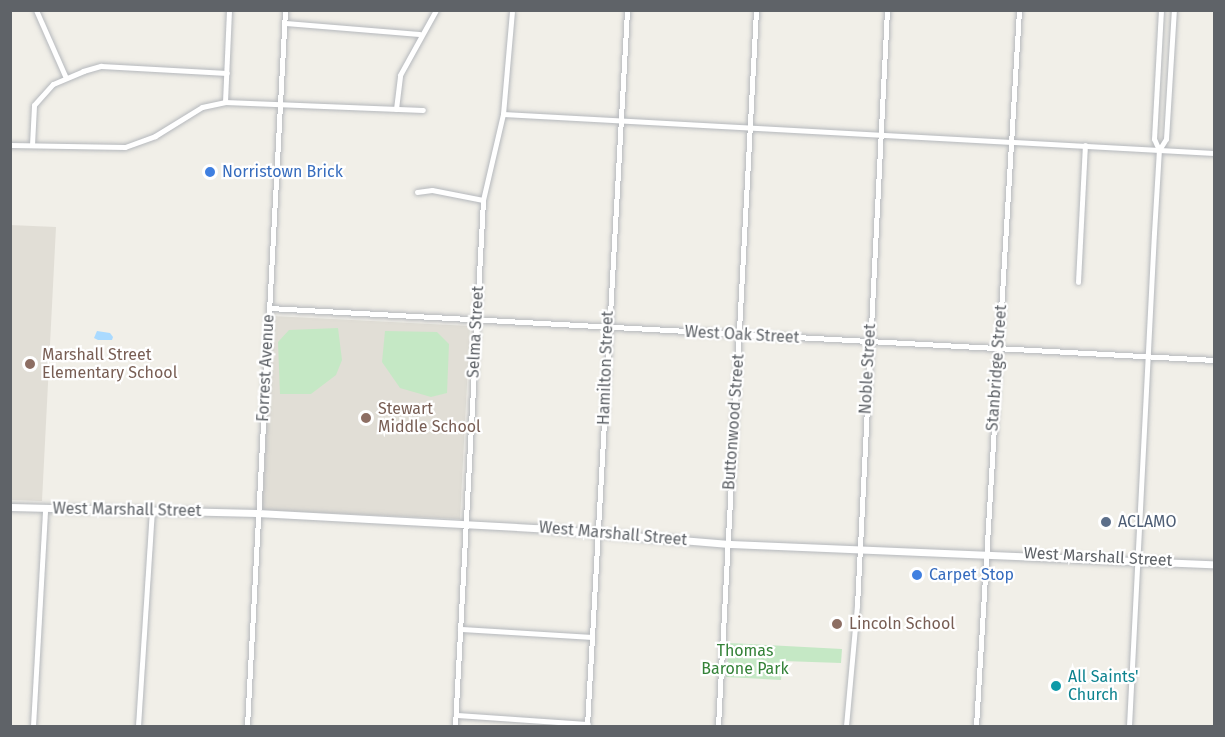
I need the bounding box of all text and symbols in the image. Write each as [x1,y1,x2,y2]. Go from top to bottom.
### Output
place label: Norristown Brick [222,162,343,182]
marker: Norristown Brick [203,165,217,179]
street label: Selma Street [464,285,488,379]
street label: Stanbridge Street [983,304,1011,432]
street label: Hamilton Street [594,310,618,426]
street label: Forrest Avenue [254,314,278,422]
street label: West Oak Street [684,322,800,348]
street label: Noble Street [856,323,880,415]
place label: Marshall Street Elementary School [42,345,177,383]
street label: Buttonwood Street [720,353,748,491]
marker: Marshall Street Elementary School [23,357,37,371]
place label: Stewart Middle School [378,399,481,437]
marker: Stewart Middle School [359,411,373,425]
street label: West Marshall Street [52,499,202,521]
place label: ACLAMO [1118,512,1176,532]
marker: ACLAMO [1099,515,1113,529]
street label: West Marshall Street [538,518,688,550]
street label: West Marshall Street [1023,544,1173,570]
place label: Carpet Stop [929,565,1014,585]
marker: Carpet Stop [910,568,924,582]
place label: Lincoln School [849,614,955,634]
marker: Lincoln School [830,617,844,631]
park label: Thomas Barone Park [701,641,789,679]
place label: All Saints' Church [1068,667,1139,705]
marker: All Saints' Church [1049,679,1063,693]

